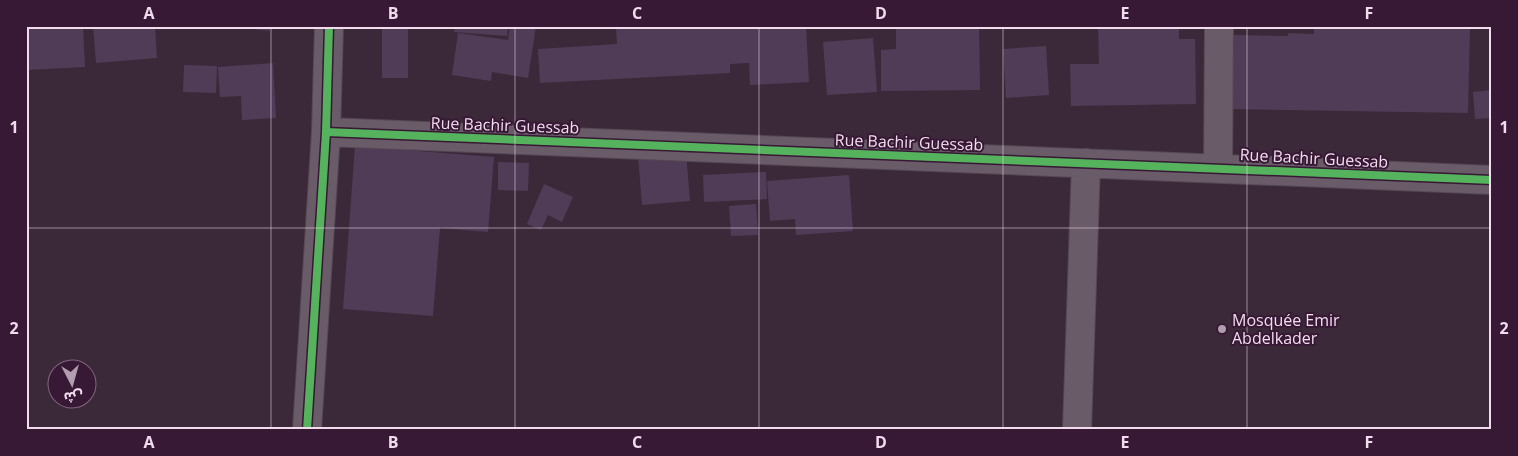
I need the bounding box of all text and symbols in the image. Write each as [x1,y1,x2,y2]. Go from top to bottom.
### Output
text: A [143,2,155,24]
text: B [388,2,398,24]
text: C [632,2,642,24]
text: D [875,2,887,24]
text: E [1121,2,1130,24]
text: F [1365,2,1373,24]
street label: Rue Bachir Guessab [430,111,580,139]
text: 1 [9,116,19,138]
text: 1 [1499,116,1509,138]
street label: Rue Bachir Guessab [834,128,984,156]
street label: Rue Bachir Guessab [1239,143,1389,173]
place label: Mosquée Emir Abdelkader [1232,309,1340,349]
text: 2 [9,317,19,339]
text: 2 [1499,317,1509,339]
marker: Mosquée Emir Abdelkader [1216,323,1228,335]
north arrow [48,358,98,408]
text: ش [63,387,84,408]
text: A [143,431,155,453]
text: B [388,431,398,453]
text: C [632,431,642,453]
text: D [875,431,887,453]
text: E [1121,431,1130,453]
text: F [1365,431,1373,453]

